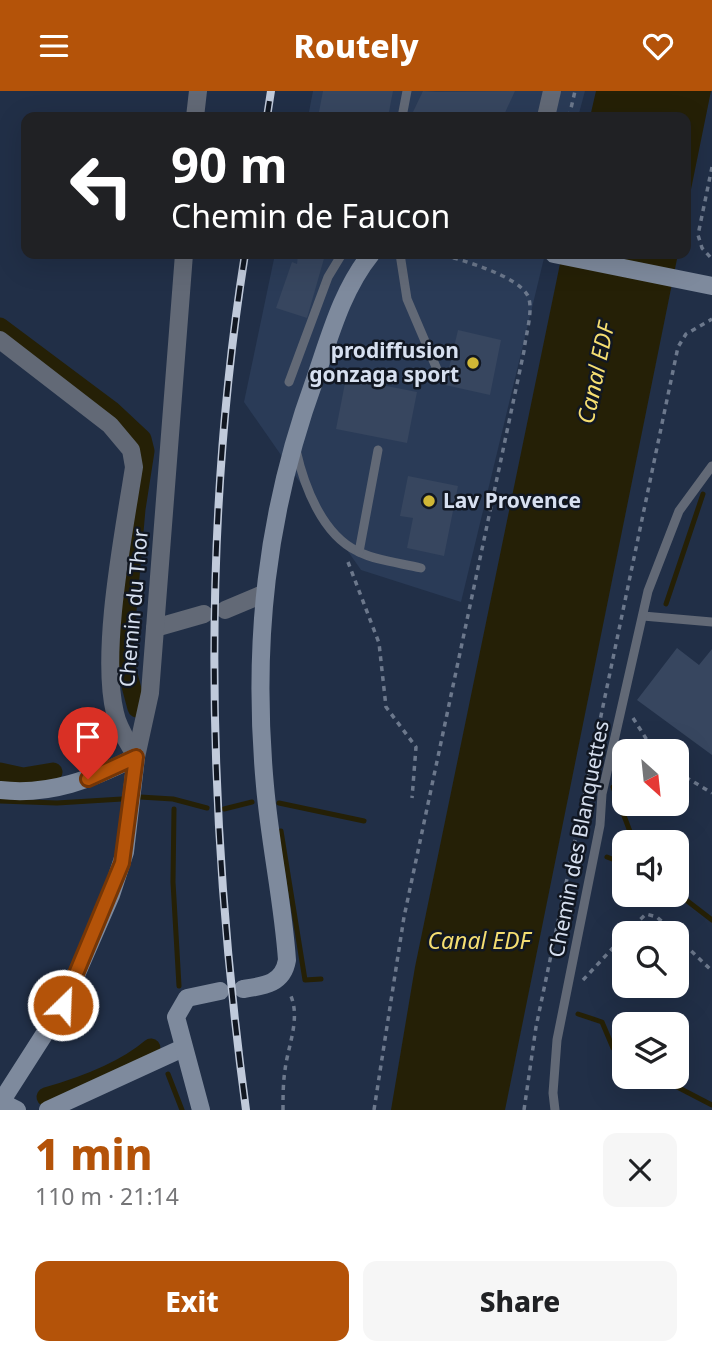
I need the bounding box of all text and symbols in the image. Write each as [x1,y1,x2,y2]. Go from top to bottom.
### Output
text: Routely [294,24,418,67]
icon: menu [35,27,73,65]
icon: heart [639,27,677,65]
text: 90 m [171,131,288,197]
icon: left [56,140,147,231]
text: Chemin de Faucon [171,194,450,237]
water label: Canal EDF [569,317,622,426]
place label: prodiffusion gonzaga sport [309,336,459,388]
marker: prodiffusion gonzaga sport [465,355,481,371]
place label: Lav Provence [443,486,581,514]
marker: Lav Provence [421,493,437,509]
street label: Chemin du Thor [112,527,154,688]
pin [58,707,118,779]
icon: arrive [69,718,107,756]
street label: Chemin des Blanquettes [541,718,615,960]
north arrow [612,739,690,815]
map controls [612,739,689,1089]
button: sound [612,830,689,907]
button: search [612,921,689,998]
water label: Canal EDF [428,924,533,956]
position arrow [26,968,100,1042]
button: layers [612,1012,689,1089]
text: 1 min [35,1125,152,1182]
button: close [603,1133,677,1207]
text: 110 m · 21:14 [35,1180,179,1212]
button: Exit [35,1261,349,1341]
button: Share [363,1261,677,1341]

